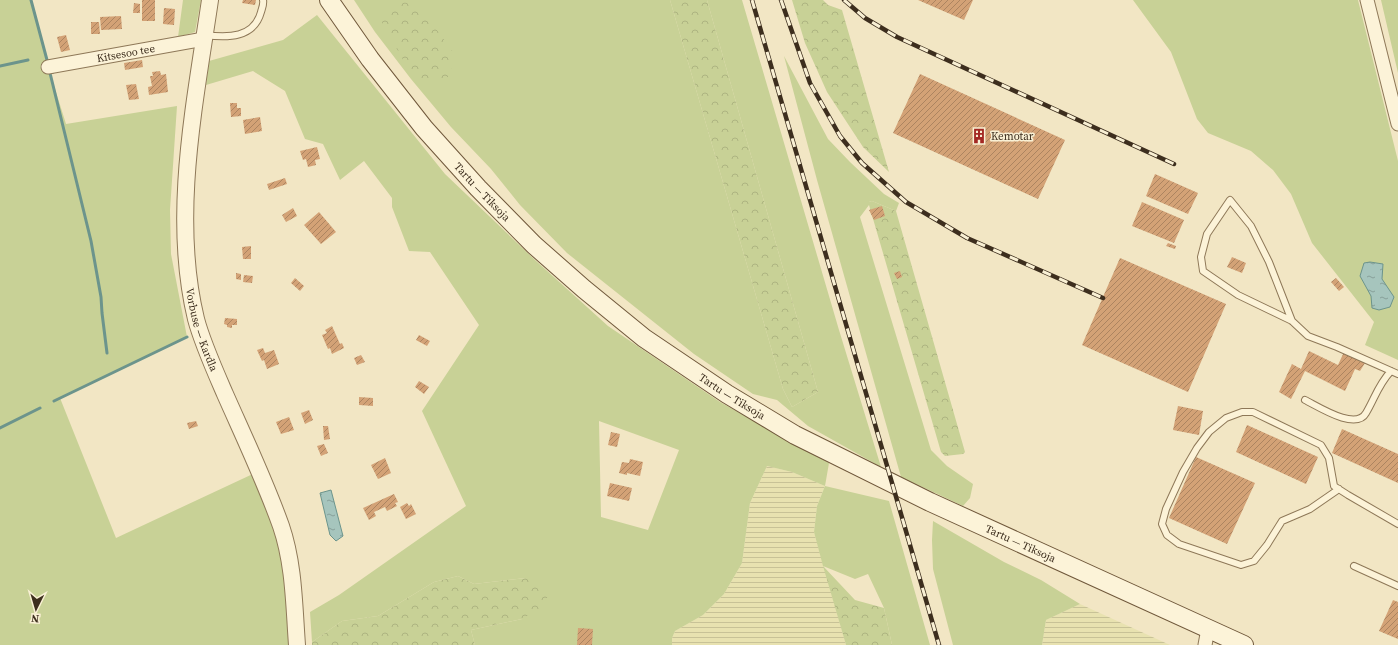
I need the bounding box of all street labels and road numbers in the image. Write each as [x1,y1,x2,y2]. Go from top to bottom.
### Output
street label: Kitsesoo tee [95,40,156,66]
street label: Tartu — Tiksoja [451,159,514,225]
street label: Vorbuse — Kardla [182,287,222,374]
street label: Tartu — Tiksoja [696,370,769,423]
street label: Tartu — Tiksoja [983,521,1059,566]

